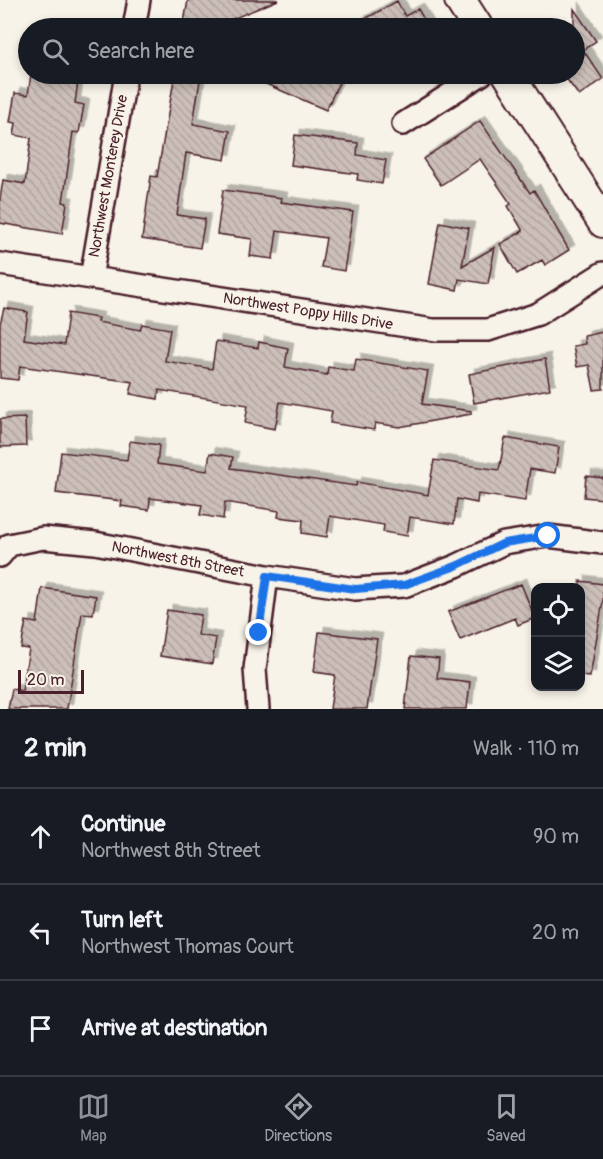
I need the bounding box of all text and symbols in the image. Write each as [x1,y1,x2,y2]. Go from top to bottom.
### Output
search box [18,18,585,84]
icon: search [39,35,72,68]
text: Search here [87,37,194,65]
street label: Northwest Monterey Drive [85,93,132,259]
street label: Northwest Poppy Hills Drive [222,289,395,334]
route start [534,522,560,548]
street label: Northwest 8th Street [110,537,247,582]
map controls [531,583,585,691]
button: locate [531,583,585,637]
route end [245,619,271,645]
button: layers [531,637,585,691]
scale bar [18,667,84,694]
text: 20 m [27,670,65,690]
text: 2 min [24,732,86,764]
text: Walk · 110 m [473,736,579,761]
text: Continue [81,810,165,838]
icon: ahead [24,820,57,853]
text: 90 m [533,824,579,849]
text: Northwest 8th Street [81,838,261,863]
text: Turn left [81,906,163,934]
icon: left [24,916,57,949]
text: 20 m [532,920,579,945]
text: Northwest Thomas Court [81,934,294,959]
icon: arrive [24,1012,57,1045]
text: Arrive at destination [81,1014,267,1042]
tab: Map [77,1090,110,1146]
tab: Directions [264,1090,332,1146]
tab: Saved [486,1090,526,1146]

